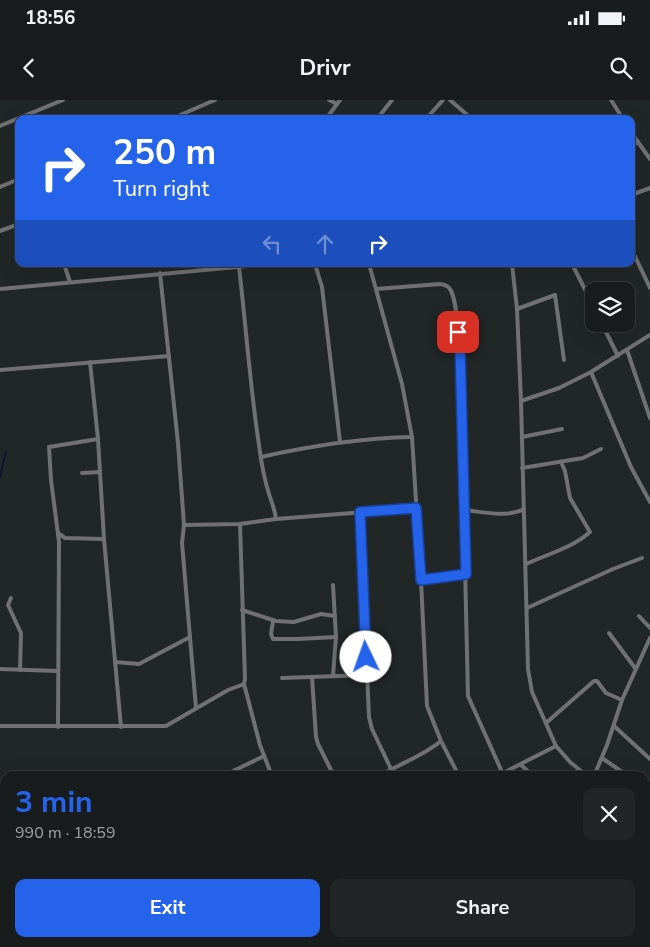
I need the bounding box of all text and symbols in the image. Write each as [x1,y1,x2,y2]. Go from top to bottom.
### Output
text: 18:56 [25,5,75,31]
text: Drivr [299,53,351,83]
icon: back [15,54,43,82]
icon: search [607,54,635,82]
text: 250 m [113,129,216,176]
icon: right [30,135,95,200]
text: Turn right [113,174,209,204]
icon: left [258,230,286,258]
icon: ahead [311,230,339,258]
icon: right [364,230,392,258]
map controls [585,282,635,332]
button: layers [585,282,635,332]
pin [437,311,479,353]
icon: arrive [444,318,472,346]
position arrow [339,630,391,682]
text: 3 min [15,782,93,823]
button: close [583,788,635,840]
text: 990 m · 18:59 [15,822,116,844]
button: Exit [15,879,320,937]
button: Share [330,879,635,937]

